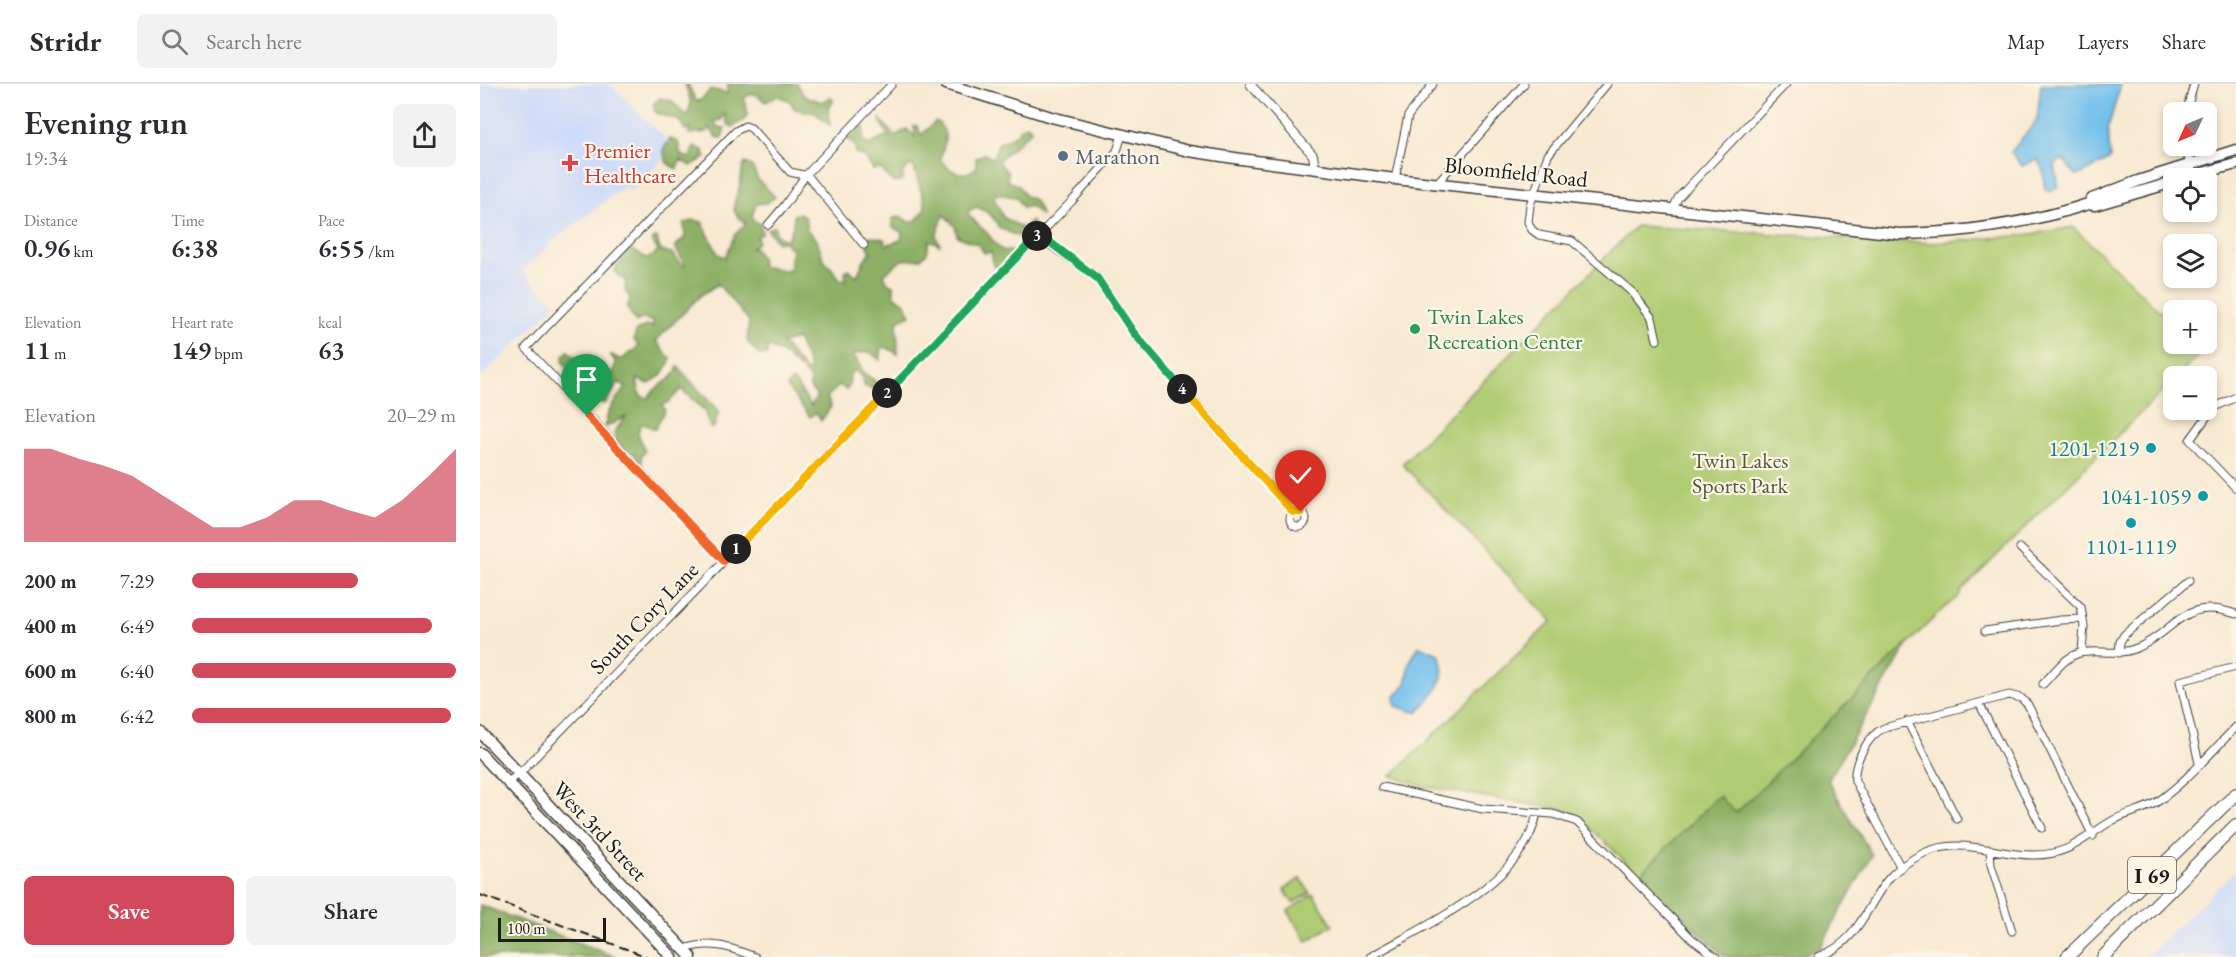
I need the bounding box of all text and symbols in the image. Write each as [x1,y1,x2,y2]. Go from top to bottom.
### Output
search box [137,14,557,68]
text: Stridr [30,23,101,59]
icon: search [158,25,191,58]
text: Search here [206,27,302,56]
text: Map [2007,28,2045,55]
text: Layers [2078,28,2129,55]
text: Share [2162,28,2206,55]
text: Evening run [24,101,188,144]
north arrow [2163,102,2217,156]
map controls [2163,102,2217,420]
button: share [393,104,456,167]
place label: Premier Healthcare [584,136,676,190]
place label: Marathon [1075,142,1160,171]
text: 19:34 [24,145,67,171]
marker: Marathon [1056,149,1070,163]
street label: Bloomfield Road [1443,150,1590,194]
marker: Premier Healthcare [561,154,579,172]
button: locate [2163,168,2217,222]
text: Distance [24,210,77,231]
text: Time [171,210,204,231]
text: Pace [318,210,345,231]
pin: 3 [1022,221,1052,251]
text: 3 [1033,225,1041,246]
text: 0.96 [24,231,70,265]
text: 6:38 [171,231,218,265]
text: 6:55 [318,231,365,265]
button: layers [2163,234,2217,288]
text: km [70,241,93,262]
text: /km [365,241,395,262]
button: + [2163,300,2217,354]
place label: Twin Lakes Recreation Center [1427,302,1583,356]
text: Elevation [24,312,82,333]
text: Heart rate [171,312,233,333]
text: kcal [318,312,342,333]
marker: Twin Lakes Recreation Center [1408,322,1422,336]
text: 11 [24,333,51,367]
text: 149 [171,333,211,367]
text: 63 [318,333,345,367]
text: m [51,343,66,364]
text: bpm [211,343,243,364]
pin [561,354,612,416]
icon: arrive [570,363,603,396]
button: − [2163,366,2217,420]
pin: 4 [1167,374,1197,404]
pin: 2 [872,378,902,408]
text: 4 [1178,378,1186,399]
text: 2 [883,382,891,403]
text: Elevation [24,402,96,428]
text: 20–29 m [387,402,456,428]
place label: 1201-1219 [2048,434,2139,463]
marker: 1201-1219 [2144,441,2158,455]
park label: Twin Lakes Sports Park [1692,446,1789,500]
pin [1275,450,1326,512]
icon: check [1284,459,1317,492]
place label: 1041-1059 [2100,482,2191,511]
marker: 1041-1059 [2196,489,2210,503]
marker: 1101-1119 [2124,516,2138,530]
place label: 1101-1119 [2086,532,2177,561]
pin: 1 [721,534,751,564]
text: 1 [732,538,740,559]
street label: South Cory Lane [583,555,705,680]
text: 200 m [24,568,77,594]
text: 7:29 [120,568,154,594]
text: 400 m [24,613,77,639]
text: 6:49 [120,613,154,639]
text: 600 m [24,658,77,684]
text: 6:40 [120,658,154,684]
text: 800 m [24,703,77,729]
text: 6:42 [120,703,154,729]
street label: West 3rd Street [546,775,654,887]
road number: I 69 [2128,857,2176,893]
button: Save [24,876,234,945]
button: Share [246,876,456,945]
scale bar [498,915,606,942]
text: 100 m [507,918,546,939]

